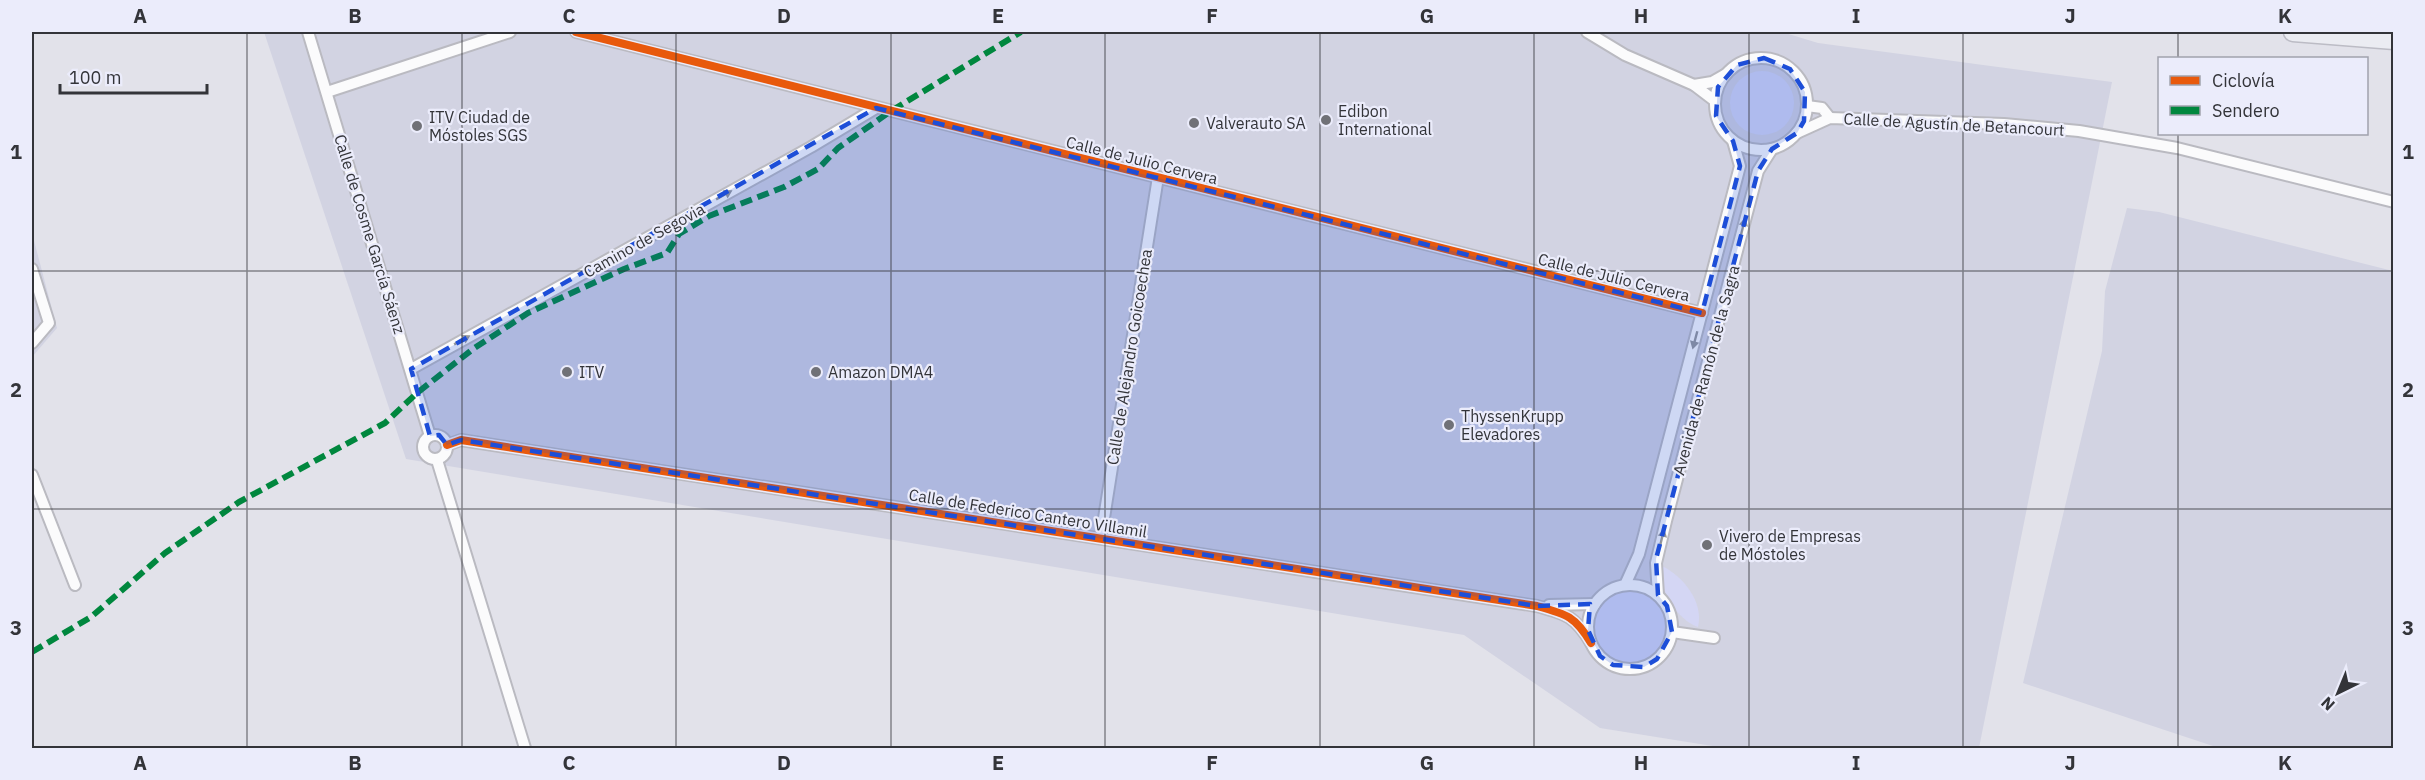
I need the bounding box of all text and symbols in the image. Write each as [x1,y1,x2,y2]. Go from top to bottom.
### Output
text: A [133,2,147,29]
text: B [348,2,362,29]
text: C [562,2,576,29]
text: D [777,2,791,29]
text: E [992,2,1004,29]
text: F [1206,2,1218,29]
text: G [1420,2,1434,29]
text: H [1634,2,1648,29]
text: I [1852,2,1860,29]
text: J [2064,2,2076,29]
text: K [2278,2,2292,29]
scale bar [60,57,207,95]
legend [2158,57,2368,135]
text: 100 m [69,66,121,89]
text: Ciclovía [2212,69,2275,92]
text: Sendero [2212,99,2279,122]
place label: Edibon International [1338,101,1432,139]
place label: ITV Ciudad de Móstoles SGS [429,107,530,145]
street label: Calle de Agustín de Betancourt [1843,108,2065,140]
place label: Valverauto SA [1206,113,1306,133]
marker: Edibon International [1319,113,1333,127]
marker: Valverauto SA [1187,116,1201,130]
marker: ITV Ciudad de Móstoles SGS [410,119,424,133]
street label: Calle de Julio Cervera [1064,131,1220,189]
street label: Calle de Cosme García Sáenz [330,132,410,336]
text: 1 [10,138,22,165]
text: 1 [2402,138,2414,165]
one-way arrow [716,190,733,200]
street label: Camino de Segovia [580,198,709,282]
one-way arrow [1739,218,1749,236]
street label: Calle de Alejandro Goicoechea [1102,247,1156,467]
street label: Calle de Julio Cervera [1536,248,1692,306]
street label: Avenida de Ramón de la Sagra [1668,262,1744,477]
one-way arrow [1690,331,1699,349]
one-way arrow [454,335,471,345]
place label: ITV [579,362,605,382]
place label: Amazon DMA4 [828,362,933,382]
marker: ITV [560,365,574,379]
marker: Amazon DMA4 [809,365,823,379]
text: 2 [10,376,22,403]
text: 2 [2402,376,2414,403]
place label: ThyssenKrupp Elevadores [1461,406,1564,444]
marker: ThyssenKrupp Elevadores [1442,418,1456,432]
street label: Calle de Federico Cantero Villamil [907,484,1149,542]
place label: Vivero de Empresas de Móstoles [1719,526,1861,564]
one-way arrow [1658,528,1667,546]
marker: Vivero de Empresas de Móstoles [1700,538,1714,552]
text: 3 [10,614,22,641]
text: 3 [2402,614,2414,641]
north arrow [2308,663,2368,723]
text: N [2317,693,2339,715]
text: A [133,749,147,776]
text: B [348,749,362,776]
text: C [562,749,576,776]
text: D [777,749,791,776]
text: E [992,749,1004,776]
text: F [1206,749,1218,776]
text: G [1420,749,1434,776]
text: H [1634,749,1648,776]
text: I [1852,749,1860,776]
text: J [2064,749,2076,776]
text: K [2278,749,2292,776]

